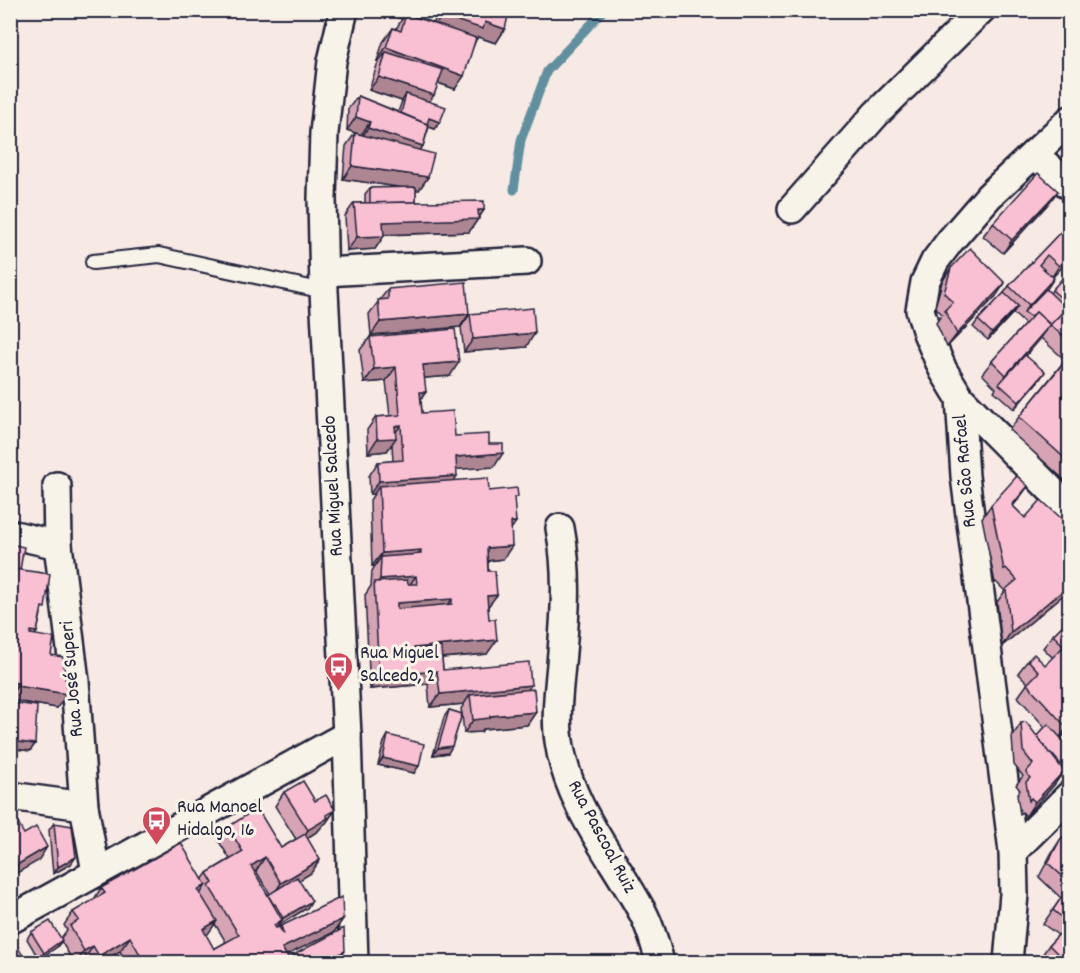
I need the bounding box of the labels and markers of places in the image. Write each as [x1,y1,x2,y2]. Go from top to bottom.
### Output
place label: Rua Miguel Salcedo, 2 [360,640,439,691]
bus stop icon: Rua Miguel Salcedo, 2 [323,650,355,692]
place label: Rua Manoel Hidalgo, 16 [177,794,262,845]
bus stop icon: Rua Manoel Hidalgo, 16 [140,804,172,846]

